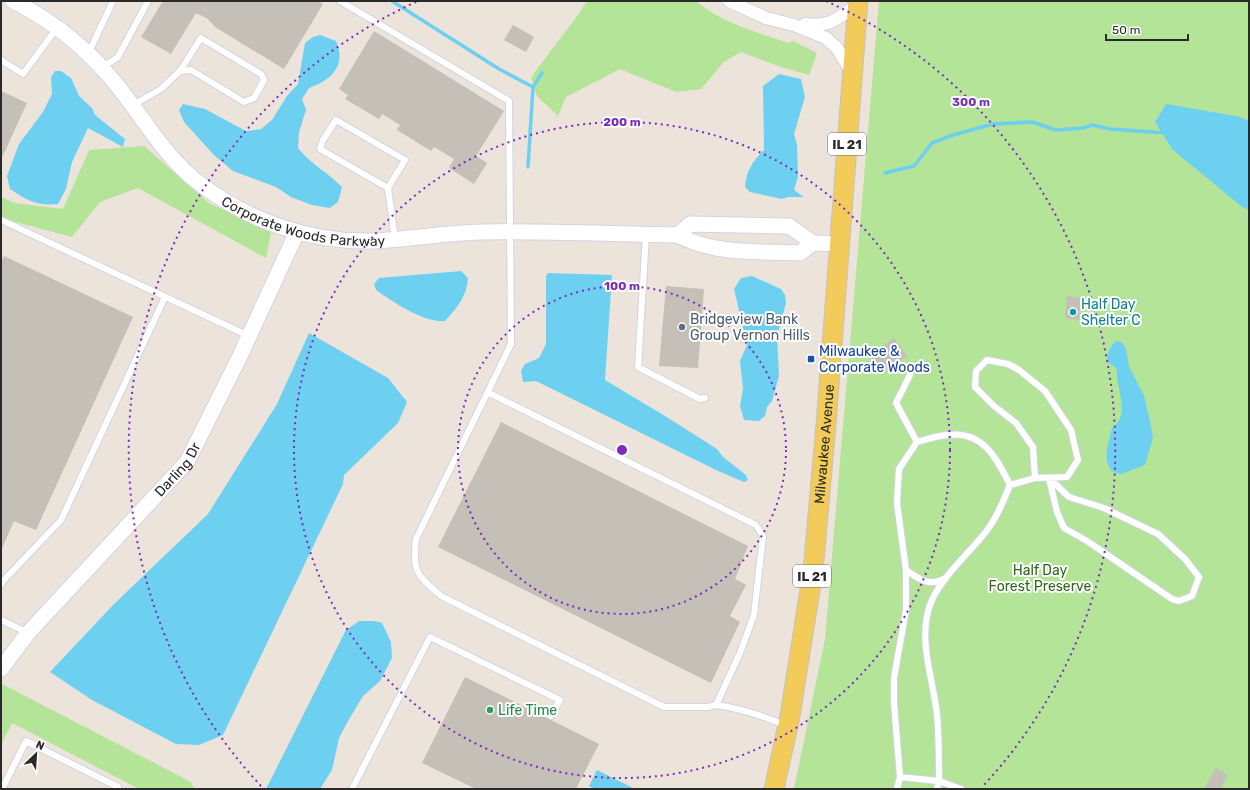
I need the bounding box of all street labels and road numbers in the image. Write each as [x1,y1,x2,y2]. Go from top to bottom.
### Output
road number: IL 21 [828,133,866,155]
street label: Corporate Woods Parkway [219,192,386,250]
street label: Milwaukee Avenue [811,384,838,504]
street label: Darling Dr [151,439,204,500]
road number: IL 21 [793,565,831,587]

